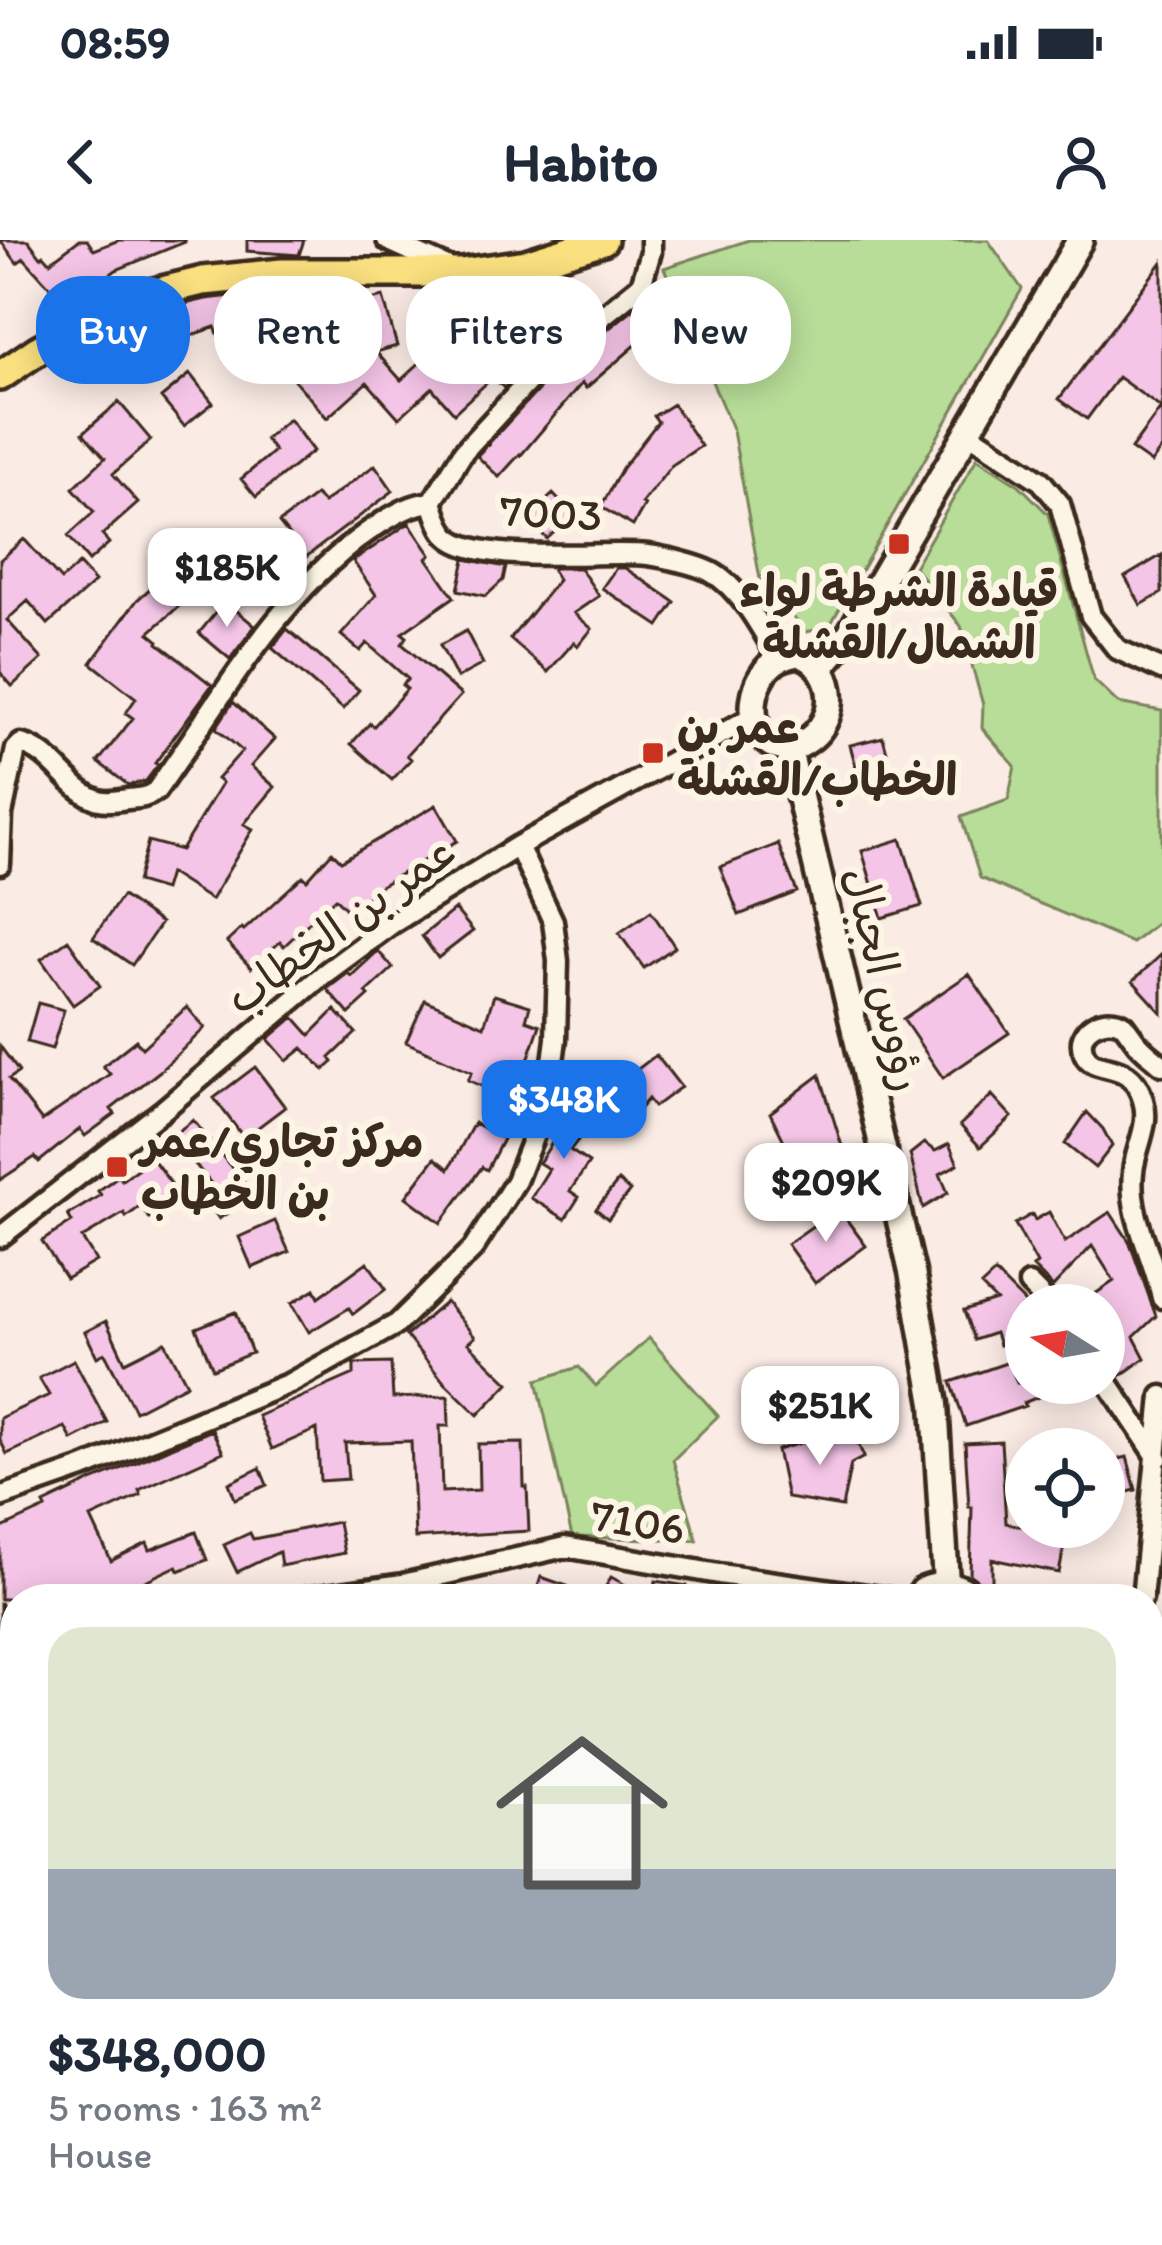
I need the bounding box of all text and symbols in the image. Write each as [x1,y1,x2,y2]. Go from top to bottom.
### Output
text: 08:59 [60,15,171,69]
icon: back [48,129,114,195]
icon: person [1048,129,1114,195]
text: Habito [503,130,659,195]
chip: Buy [36,276,190,384]
chip: Rent [214,276,382,384]
chip: Filters [406,276,606,384]
chip: New [630,276,791,384]
street label: 7003 [499,482,603,542]
pin: $185K [143,528,311,630]
marker: قيادة الشرطة لواء الشمال/القشلة [886,531,912,557]
text: $185K [175,543,279,590]
place label: قيادة الشرطة لواء الشمال/القشلة [740,563,1058,669]
place label: عمر بن الخطاب/القشلة [677,700,957,807]
marker: عمر بن الخطاب/القشلة [640,740,666,766]
street label: عمر بن الخطاب [215,823,466,1026]
street label: رؤوس الجبال [833,862,937,1096]
pin: $348K [480,1060,648,1162]
text: $348K [509,1075,619,1122]
place label: مركز تجاري/عمر بن الخطاب [137,1114,424,1221]
pin: $209K [742,1143,910,1245]
marker: مركز تجاري/عمر بن الخطاب [104,1154,130,1180]
text: $209K [771,1158,881,1205]
north arrow [1005,1284,1125,1404]
map controls [1005,1284,1125,1548]
pin: $251K [736,1366,904,1468]
text: $251K [768,1381,872,1428]
button: locate [1005,1428,1125,1548]
street label: 7106 [587,1487,689,1555]
icon: home [474,1705,690,1921]
text: $348,000 [48,2023,267,2084]
text: 5 rooms · 163 m² [48,2084,322,2131]
text: House [48,2131,152,2178]

